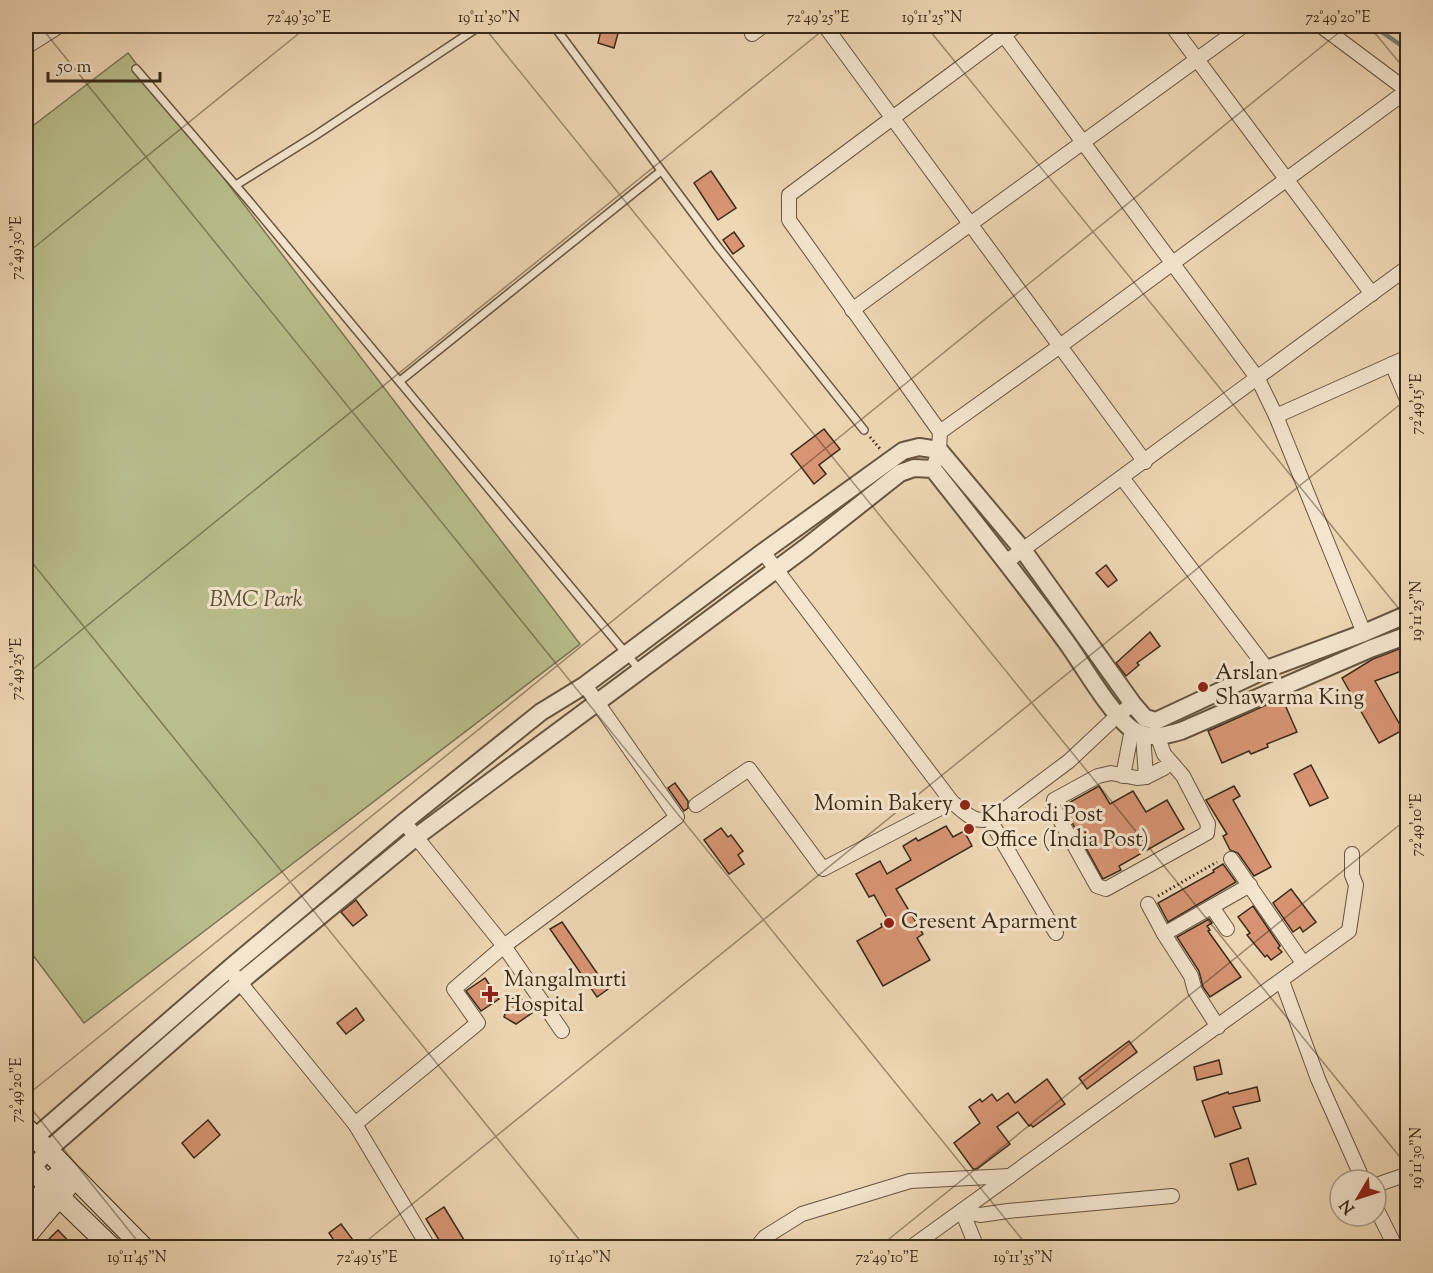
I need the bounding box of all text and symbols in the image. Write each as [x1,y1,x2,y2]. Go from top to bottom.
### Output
text: 72°49'30"E [267,8,331,29]
text: 19°11'30"N [458,8,520,29]
text: 72°49'25"E [787,8,849,29]
text: 19°11'25"N [902,8,962,29]
text: 72°49'20"E [1305,8,1371,29]
scale bar [48,45,160,83]
text: 50 m [56,55,92,81]
text: 72°49'30"E [7,216,28,280]
text: 72°49'15"E [1407,374,1428,434]
text: 19°11'25"N [1407,581,1428,641]
park label: BMC Park [209,585,303,617]
text: 72°49'25"E [7,638,28,700]
place label: Arslan Shawarma King [1215,658,1364,715]
marker: Arslan Shawarma King [1196,680,1210,694]
place label: Momin Bakery [814,789,953,821]
text: 72°49'10"E [1407,793,1428,857]
marker: Momin Bakery [958,798,972,812]
place label: Kharodi Post Office (India Post) [981,800,1149,857]
marker: Kharodi Post Office (India Post) [962,822,976,836]
place label: Cresent Aparment [901,907,1078,939]
marker: Cresent Aparment [882,916,896,930]
place label: Mangalmurti Hospital [504,965,627,1022]
marker: Mangalmurti Hospital [481,985,499,1003]
text: 72°49'20"E [7,1057,28,1123]
text: 19°11'30"N [1407,1127,1428,1189]
north arrow [1328,1168,1388,1228]
text: N [1335,1193,1361,1218]
text: 19°11'45"N [107,1248,167,1269]
text: 72°49'15"E [337,1248,397,1269]
text: 19°11'40"N [549,1248,611,1269]
text: 72°49'10"E [855,1248,919,1269]
text: 19°11'35"N [993,1248,1053,1269]

